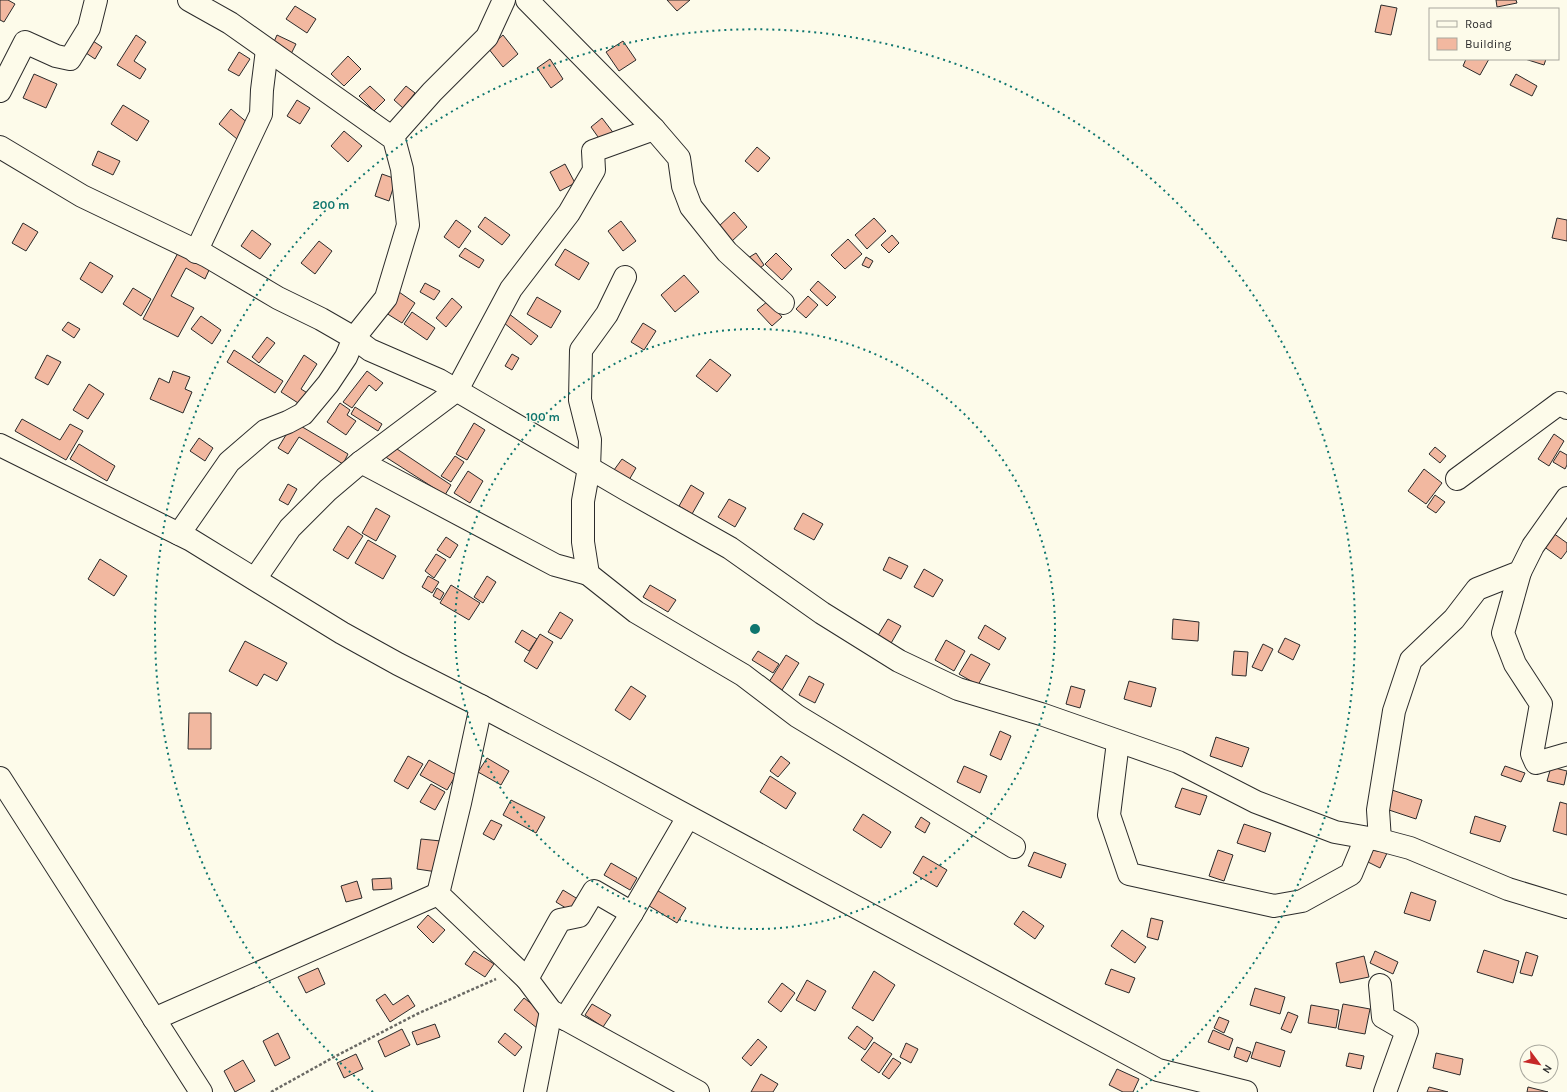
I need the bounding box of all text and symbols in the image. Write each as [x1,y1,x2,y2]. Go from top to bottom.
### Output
legend [1429,8,1559,60]
text: Road [1465,17,1493,31]
text: Building [1465,37,1512,51]
text: 200 m [313,198,349,212]
text: 100 m [526,410,560,424]
centre of rings [748,622,762,636]
north arrow [1519,1044,1559,1084]
text: N [1539,1062,1555,1076]

